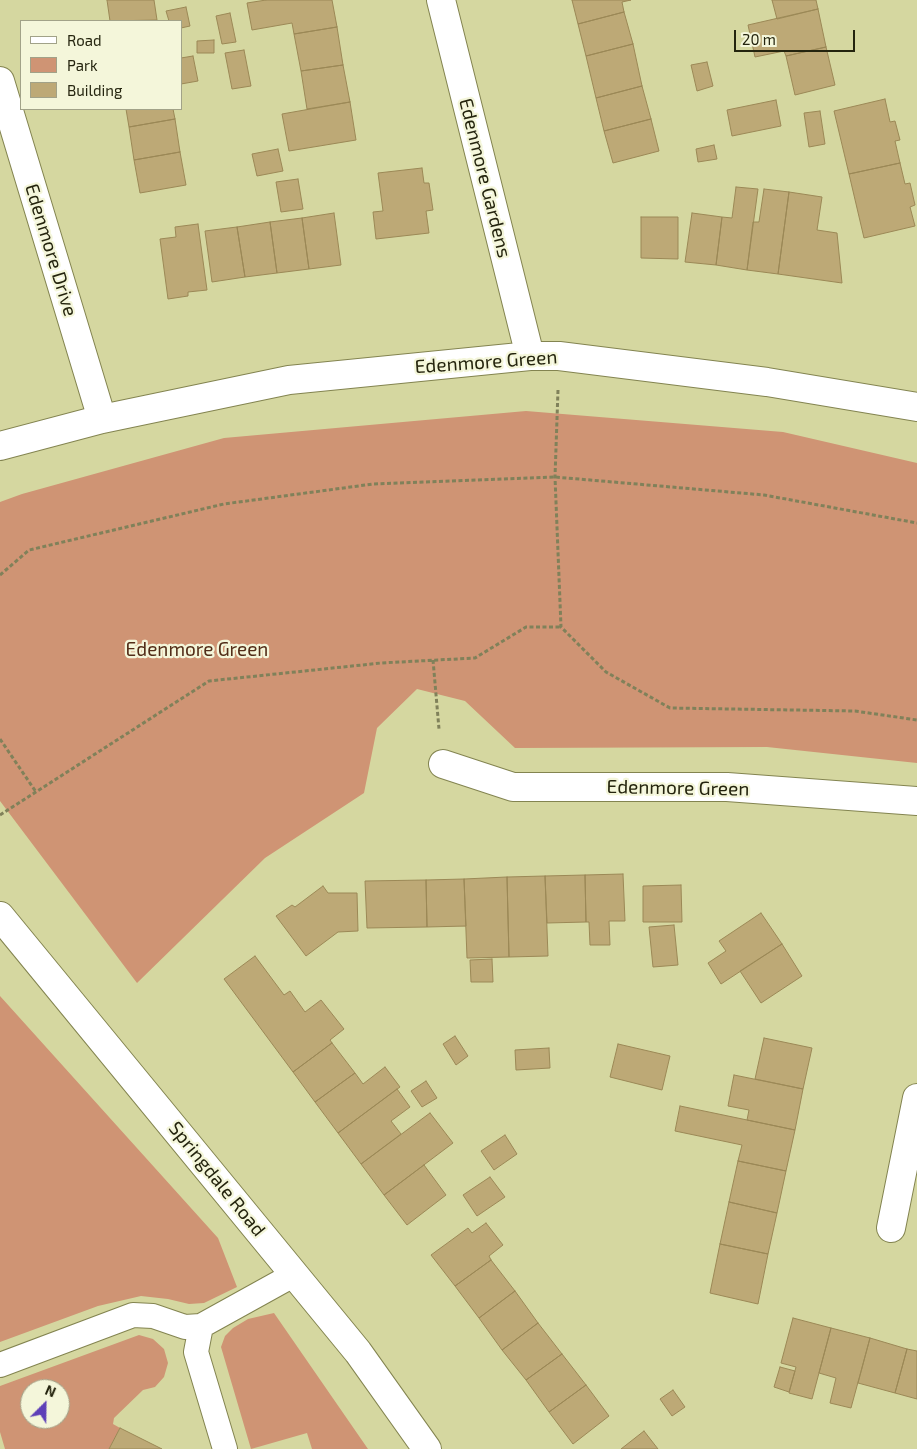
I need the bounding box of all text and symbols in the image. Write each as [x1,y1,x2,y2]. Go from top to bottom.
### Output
legend [20,20,182,110]
scale bar [737,20,858,52]
text: 20 m [742,30,776,48]
text: Road [67,31,102,49]
text: Park [67,56,98,74]
text: Building [67,81,122,99]
street label: Edenmore Gardens [454,96,516,260]
street label: Edenmore Drive [20,181,82,319]
street label: Edenmore Green [414,346,558,378]
park label: Edenmore Green [126,639,268,661]
street label: Edenmore Green [606,775,750,801]
street label: Springdale Road [164,1117,270,1241]
north arrow [20,1379,70,1429]
text: N [43,1381,59,1400]

